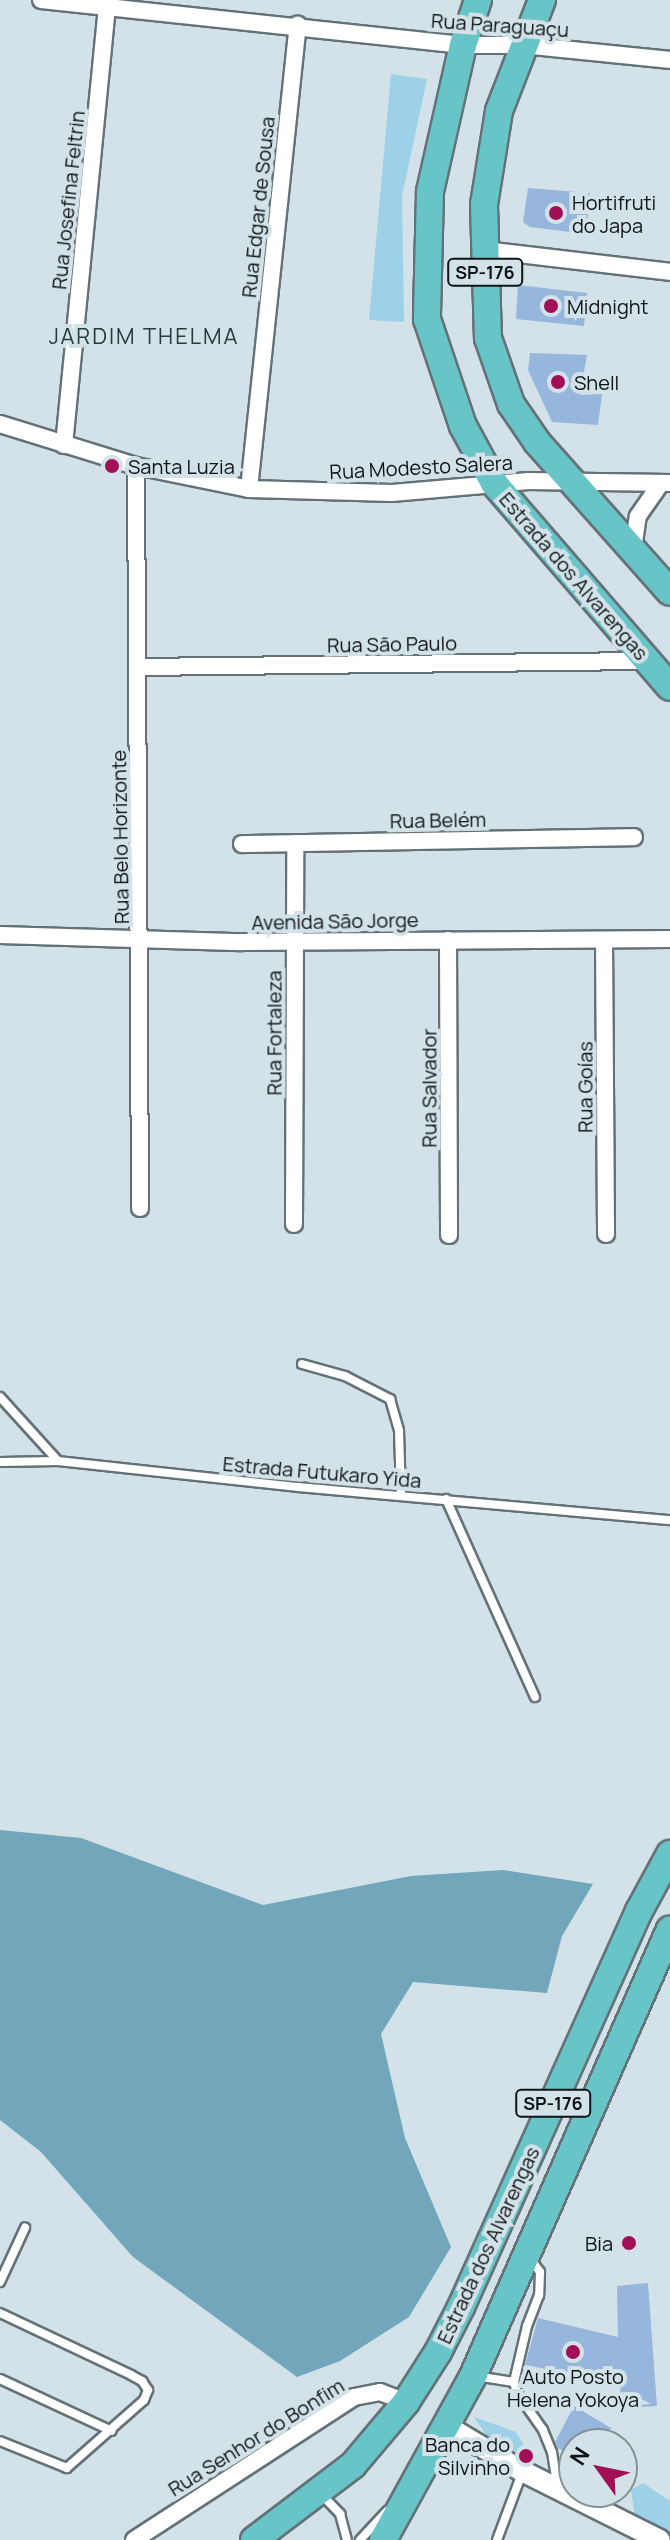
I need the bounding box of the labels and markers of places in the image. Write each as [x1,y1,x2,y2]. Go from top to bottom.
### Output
place label: Hortifruti do Japa [572,190,656,237]
marker: Hortifruti do Japa [547,204,565,222]
place label: Midnight [567,294,649,318]
marker: Midnight [542,297,560,315]
place label: Shell [574,370,619,394]
marker: Shell [549,373,567,391]
place label: Santa Luzia [128,454,235,478]
marker: Santa Luzia [103,457,121,475]
place label: Bia [585,2231,613,2255]
marker: Bia [620,2234,638,2252]
marker: Auto Posto Helena Yokoya [564,2343,582,2361]
place label: Auto Posto Helena Yokoya [507,2364,639,2411]
place label: Banca do Silvinho [425,2432,510,2479]
marker: Banca do Silvinho [517,2447,535,2465]

